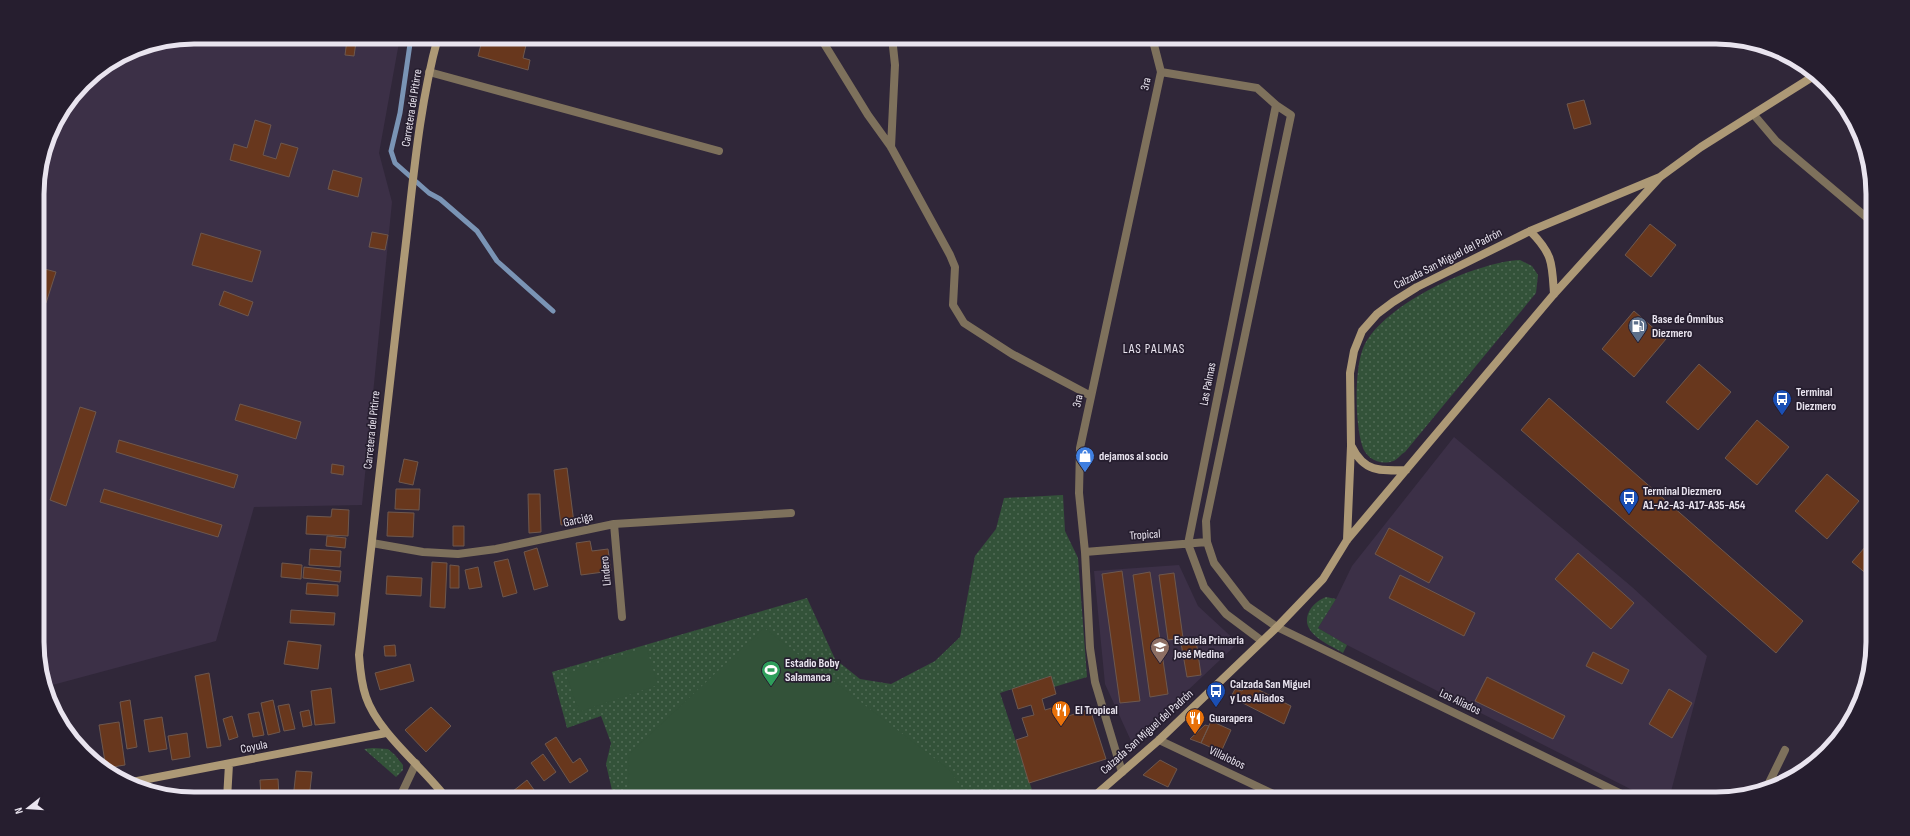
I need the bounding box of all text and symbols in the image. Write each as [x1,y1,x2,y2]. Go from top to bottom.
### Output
street label: Carretera del Pitirre [398,68,426,148]
street label: 3ra [1137,76,1155,92]
street label: Calzada San Miguel del Padrón [1391,225,1505,293]
place label: Base de Ómnibus Diezmero [1652,312,1724,341]
fuel station icon: Base de Ómnibus Diezmero [1627,315,1649,343]
district label: LAS PALMAS [1123,341,1185,357]
street label: Las Palmas [1196,361,1220,407]
place label: Terminal Diezmero [1796,385,1836,414]
bus stop icon: Terminal Diezmero [1771,388,1793,416]
street label: Carretera del Pitirre [360,390,384,470]
street label: 3ra [1069,393,1087,409]
shop icon: dejamos al socio [1074,445,1096,473]
place label: dejamos al socio [1099,449,1168,464]
place label: Terminal Diezmero A1-A2-A3-A17-A35-A54 [1642,484,1746,513]
bus stop icon: Terminal Diezmero A1-A2-A3-A17-A35-A54 [1618,487,1640,515]
street label: Garciga [562,509,595,531]
street label: Tropical [1129,526,1161,544]
street label: Lindero [597,555,615,587]
place label: Escuela Primaria José Medina [1173,633,1244,662]
school or university icon: Escuela Primaria José Medina [1149,636,1171,664]
place label: Estadio Boby Salamanca [785,656,840,685]
sports icon: Estadio Boby Salamanca [760,659,782,687]
place label: Calzada San Miguel y Los Aliados [1230,677,1310,706]
bus stop icon: Calzada San Miguel y Los Aliados [1205,680,1227,708]
street label: Calzada San Miguel del Padrón [1097,686,1197,778]
street label: Los Aliados [1437,686,1483,718]
restaurant icon: El Tropical [1050,699,1072,727]
place label: El Tropical [1075,703,1118,718]
restaurant icon: Guarapera [1184,707,1206,735]
place label: Guarapera [1209,711,1253,726]
street label: Coyula [239,737,269,757]
street label: Villalobos [1207,743,1247,773]
north arrow [8,788,48,828]
text: N [12,806,26,815]

